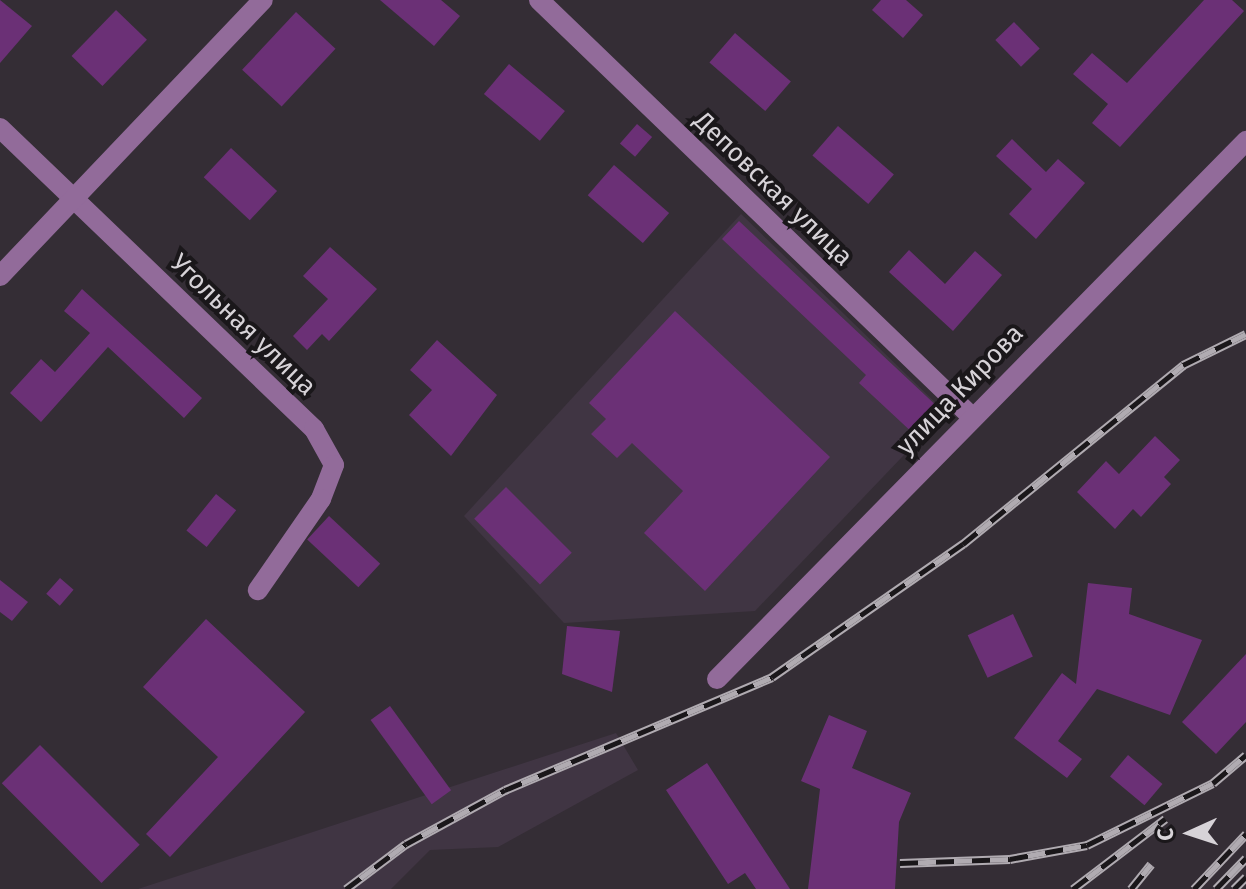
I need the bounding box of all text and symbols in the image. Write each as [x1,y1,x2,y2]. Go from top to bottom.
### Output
street label: Деповская улица [687,105,859,273]
street label: Угольная улица [164,248,322,402]
street label: улица Кирова [890,318,1030,462]
north arrow [1150,793,1230,873]
text: С [1152,827,1179,841]

